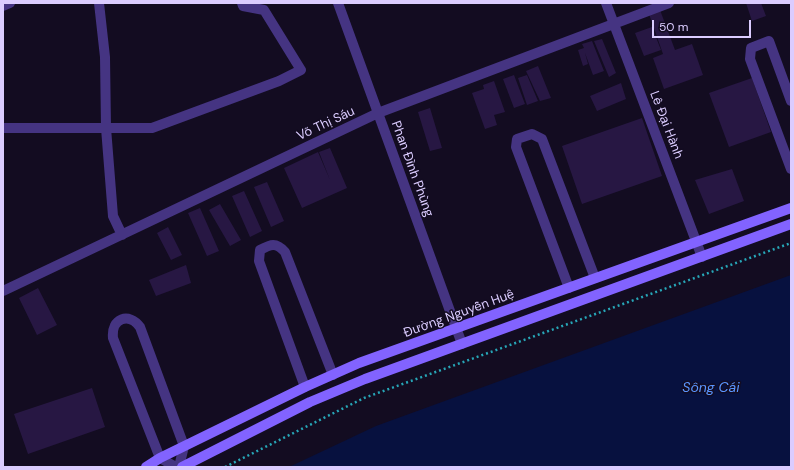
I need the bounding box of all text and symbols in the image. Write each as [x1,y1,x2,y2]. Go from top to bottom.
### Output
scale bar [654,12,753,38]
text: 50 m [659,19,688,35]
street label: Lê Đại Hành [646,89,686,161]
street label: Võ Thị Sáu [295,104,357,144]
street label: Phan Đình Phùng [387,119,437,219]
street label: Đường Nguyễn Huệ [401,287,517,341]
water label: Sông Cái [682,380,740,396]

